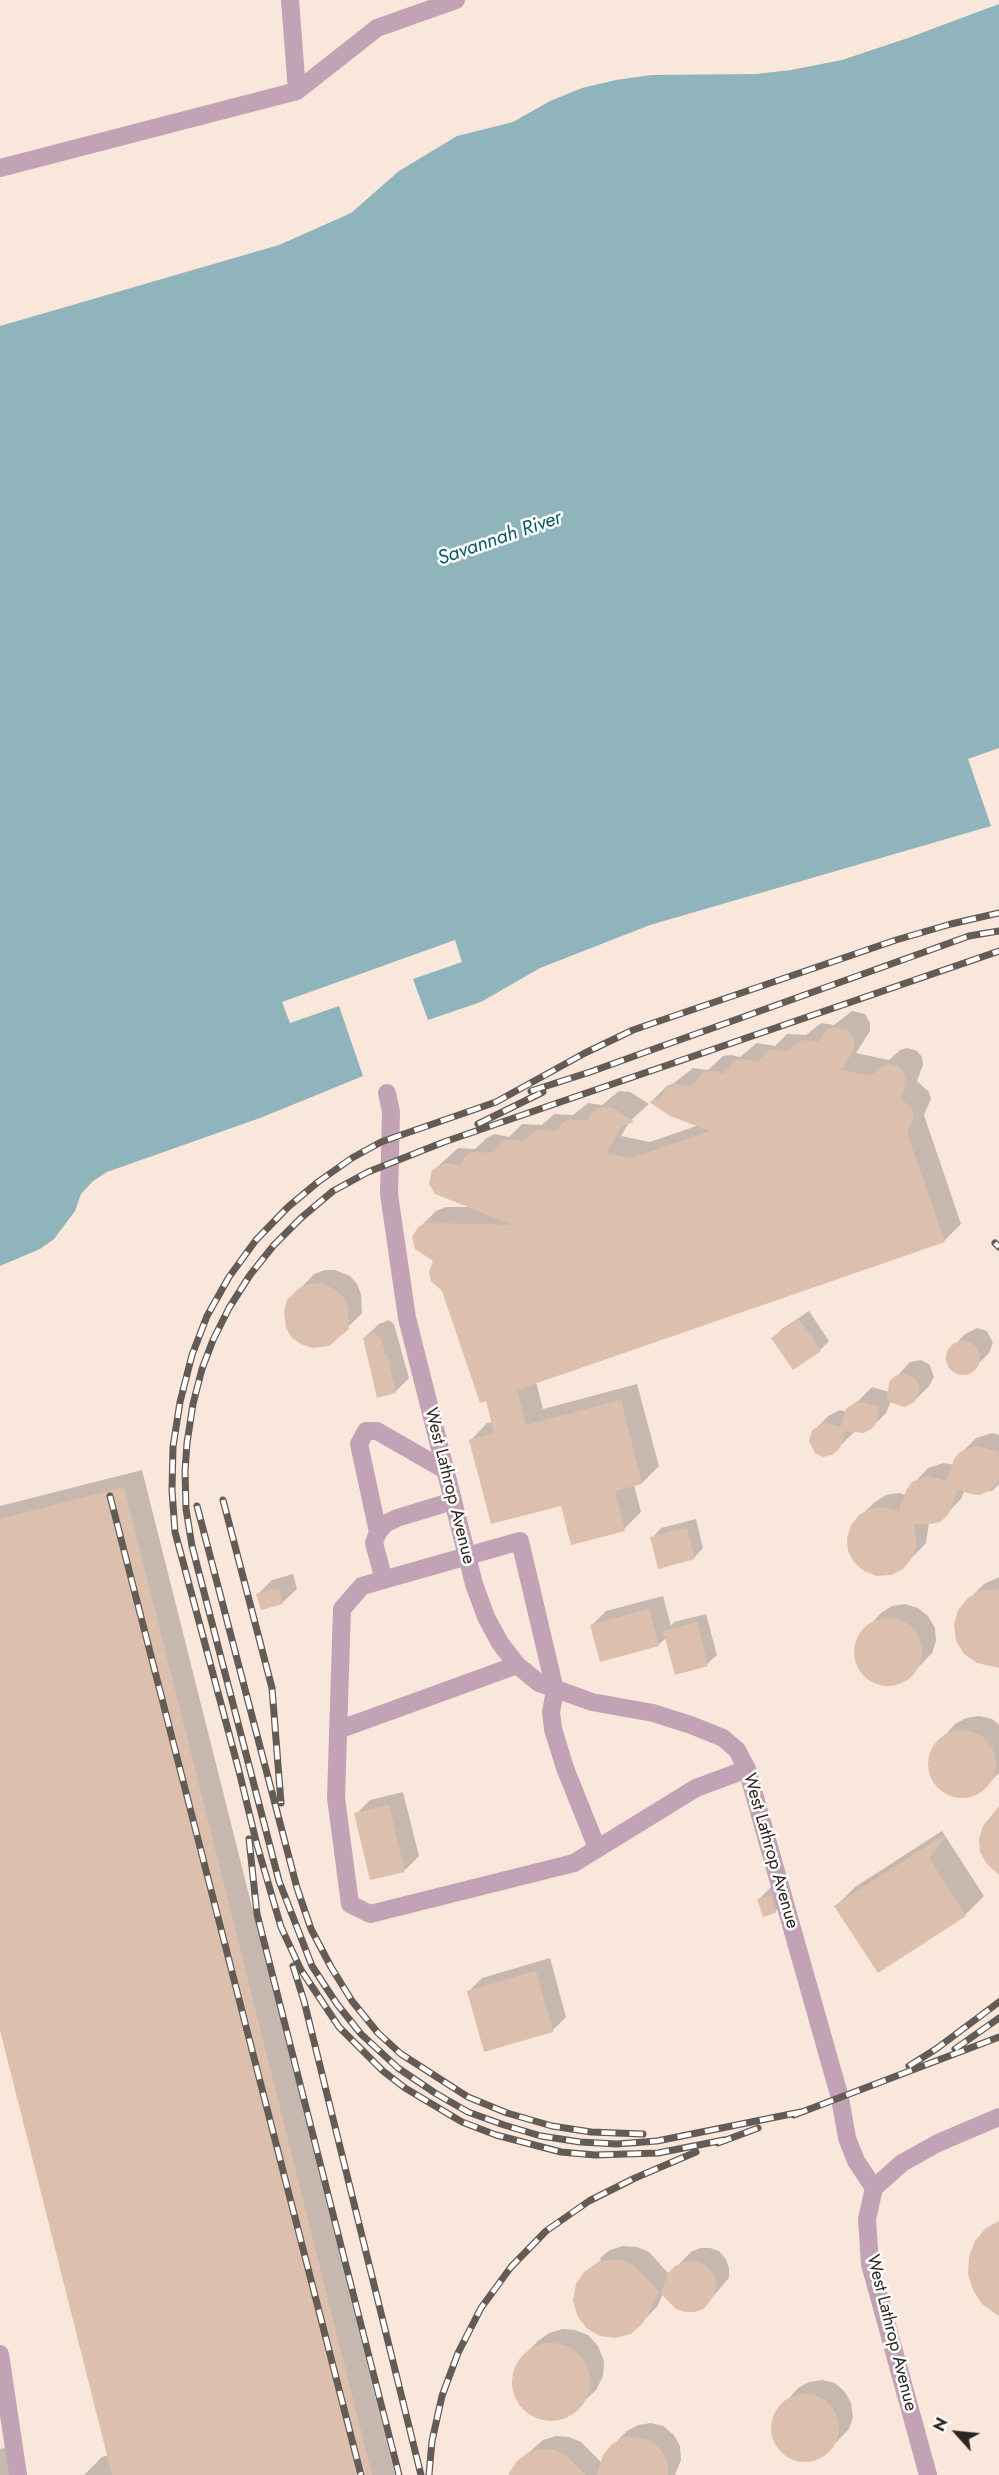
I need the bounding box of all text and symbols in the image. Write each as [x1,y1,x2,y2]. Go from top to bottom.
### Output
water label: Savannah River [435,507,565,571]
street label: West Lathrop Avenue [419,1405,479,1567]
street label: West Lathrop Avenue [737,1771,803,1931]
street label: West Lathrop Avenue [861,2252,921,2414]
north arrow [927,2403,987,2463]
text: N [927,2414,954,2435]

